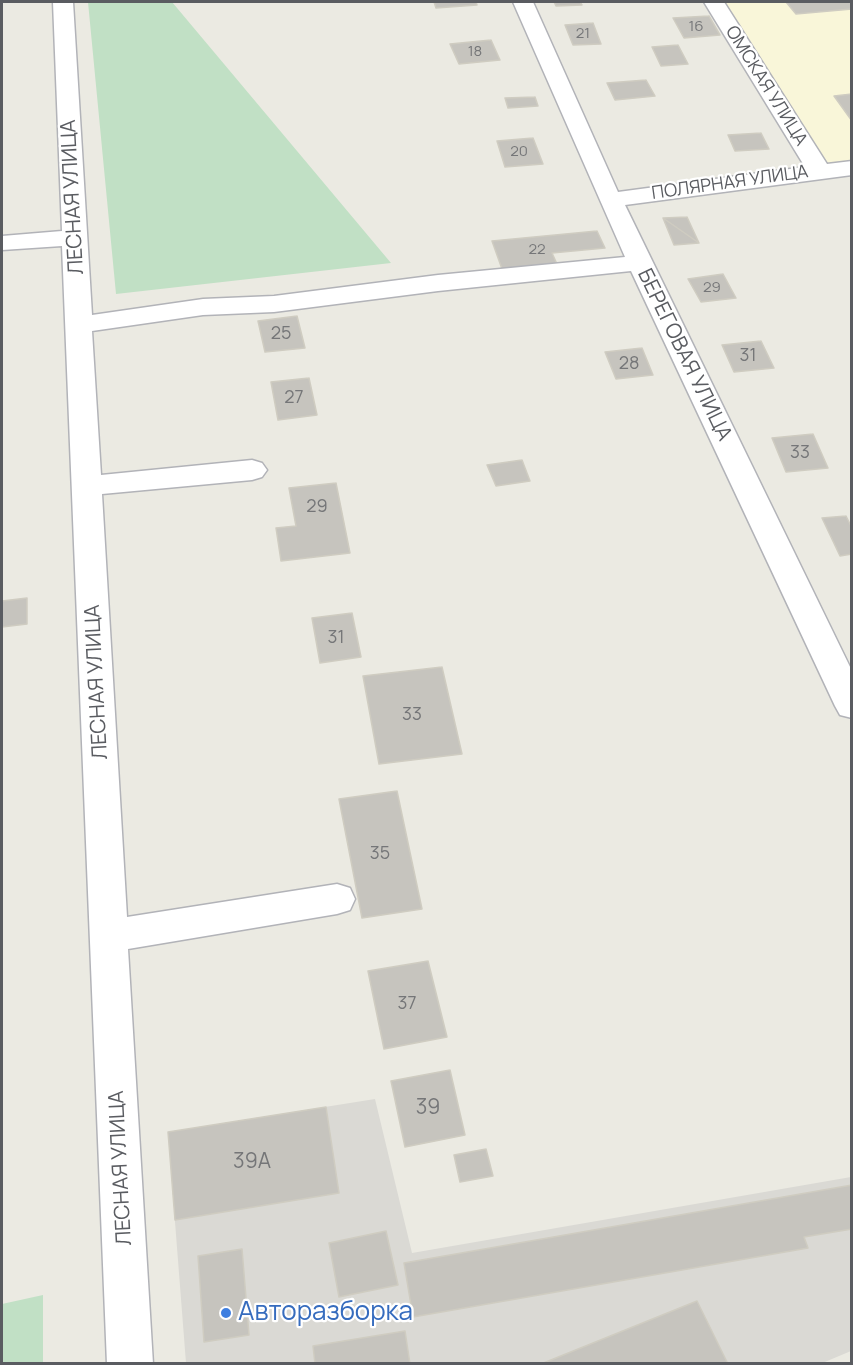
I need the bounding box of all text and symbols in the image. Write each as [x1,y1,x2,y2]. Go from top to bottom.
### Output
house number: 16 [688,18,704,36]
street label: ОМСКАЯ УЛИЦА [720,22,812,150]
house number: 21 [576,25,590,43]
house number: 18 [468,43,482,61]
street label: ЛЕСНАЯ УЛИЦА [56,119,90,275]
house number: 20 [510,143,528,161]
street label: ПОЛЯРНАЯ УЛИЦА [650,161,810,205]
house number: 22 [528,241,546,259]
street label: БЕРЕГОВАЯ УЛИЦА [631,265,737,445]
house number: 29 [703,279,721,297]
house number: 25 [271,323,291,345]
house number: 31 [740,345,756,367]
house number: 28 [619,353,639,375]
house number: 27 [284,387,304,409]
house number: 33 [790,442,810,464]
house number: 29 [306,496,328,518]
street label: ЛЕСНАЯ УЛИЦА [80,604,114,760]
house number: 31 [328,627,344,649]
house number: 33 [402,704,422,726]
house number: 35 [370,843,390,865]
house number: 37 [398,993,416,1015]
street label: ЛЕСНАЯ УЛИЦА [104,1090,138,1246]
house number: 39 [416,1095,440,1121]
house number: 39А [233,1149,271,1175]
place label: Авторазборка [238,1297,413,1329]
marker: Авторазборка [219,1306,233,1320]

